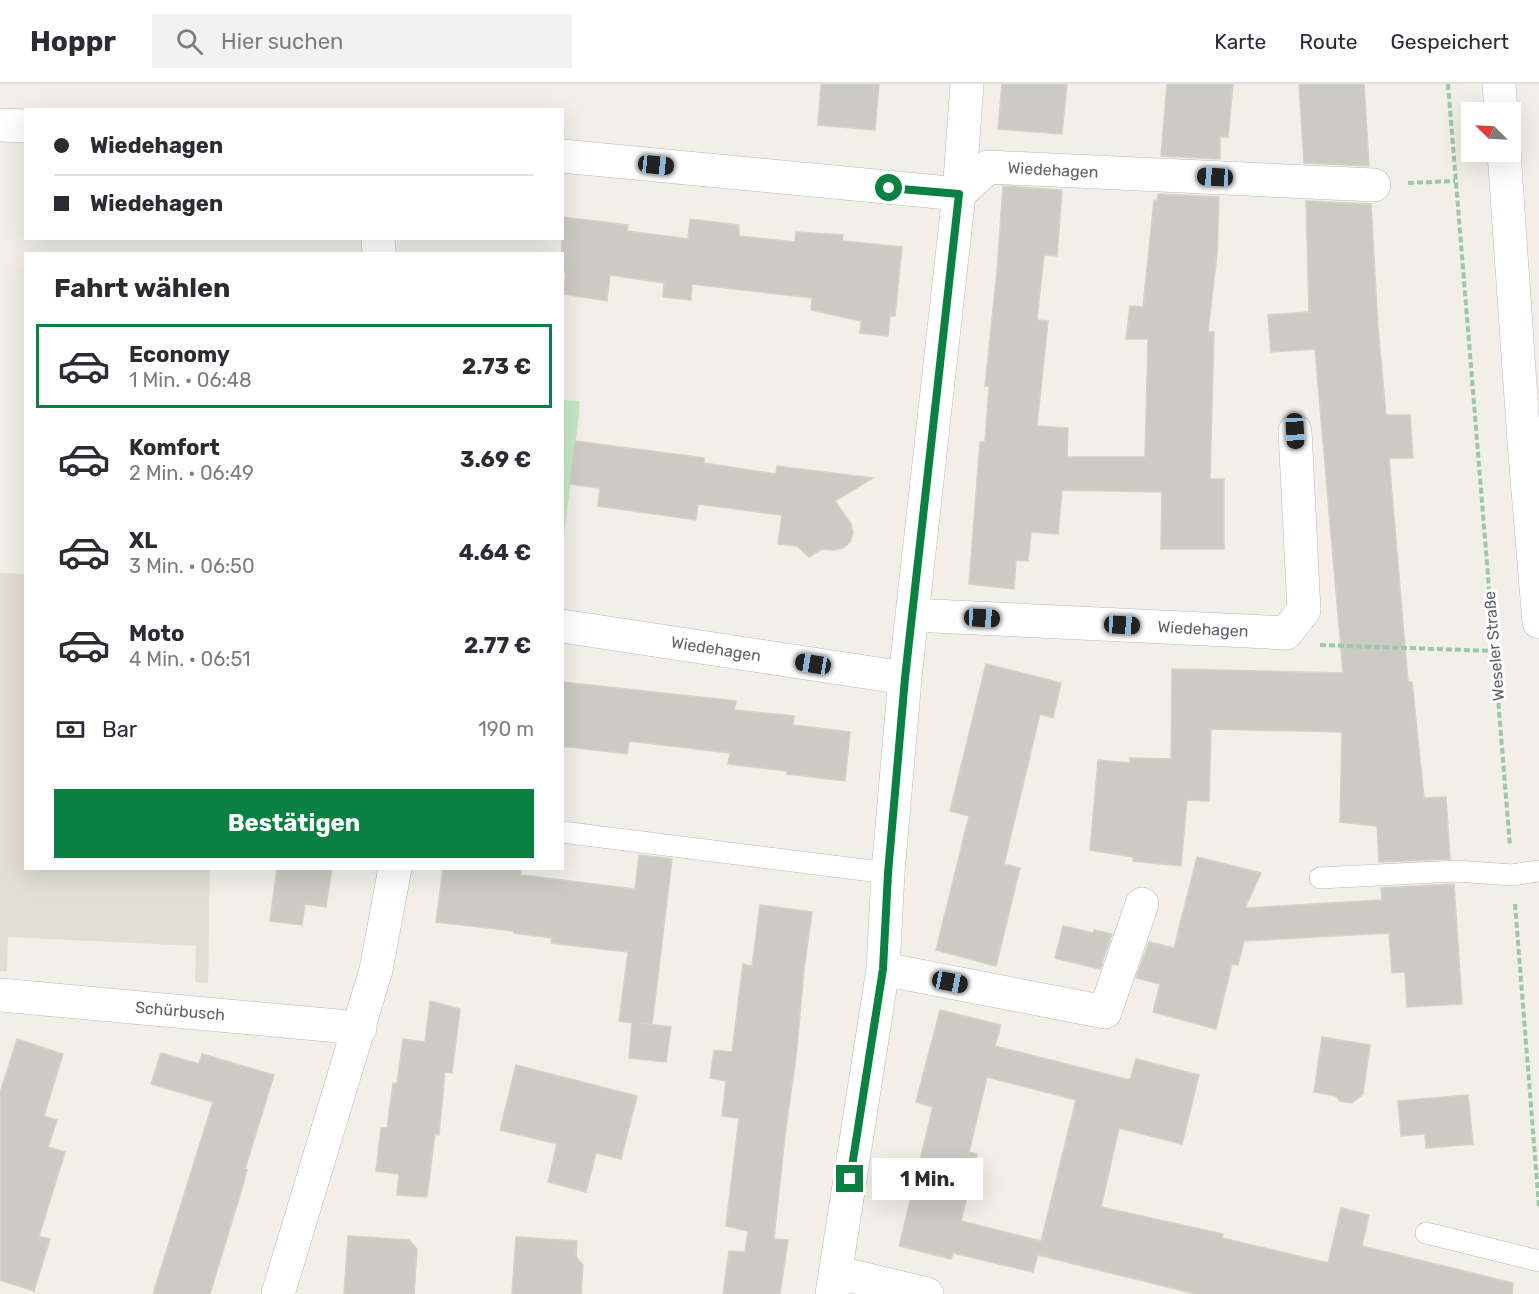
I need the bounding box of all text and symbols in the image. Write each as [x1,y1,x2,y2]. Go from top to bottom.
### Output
search box [152,14,572,68]
text: Hoppr [30,25,116,58]
icon: search [173,25,206,58]
text: Hier suchen [221,28,343,55]
text: Karte [1214,29,1266,54]
text: Route [1299,29,1358,54]
text: Gespeichert [1391,29,1509,54]
north arrow [1461,102,1521,162]
map controls [1461,102,1521,162]
text: Wiedehagen [90,132,223,159]
car [637,154,675,176]
street label: Wiedehagen [1007,158,1099,182]
car [1197,167,1233,187]
route start [875,174,902,201]
text: Wiedehagen [90,190,223,217]
text: Fahrt wählen [54,272,230,304]
icon: car [57,339,111,393]
text: Economy [129,341,230,368]
text: 2.73 € [462,353,531,380]
text: 1 Min. · 06:48 [129,368,252,392]
car [1285,413,1305,449]
icon: car [57,432,111,486]
text: Komfort [129,434,220,461]
text: 3.69 € [460,446,531,473]
text: 2 Min. · 06:49 [129,461,254,485]
icon: car [57,525,111,579]
text: XL [129,527,157,554]
text: 4.64 € [459,539,531,566]
text: 3 Min. · 06:50 [129,554,255,578]
street label: Weseler Straße [1480,590,1508,702]
car [964,608,1000,628]
car [1104,615,1140,635]
street label: Wiedehagen [1157,617,1249,641]
icon: car [57,618,111,672]
text: Moto [129,620,184,647]
text: 2.77 € [464,632,531,659]
street label: Wiedehagen [670,633,762,665]
text: 4 Min. · 06:51 [129,647,251,671]
car [794,652,832,676]
icon: cash [54,713,87,746]
text: Bar [102,716,137,743]
text: 190 m [478,717,534,741]
button: Bestätigen [54,789,534,858]
car [931,970,969,994]
street label: Schürbusch [134,998,226,1024]
callout: 1 Min. [871,1158,982,1200]
route end [836,1165,863,1192]
text: 1 Min. [900,1167,955,1191]

